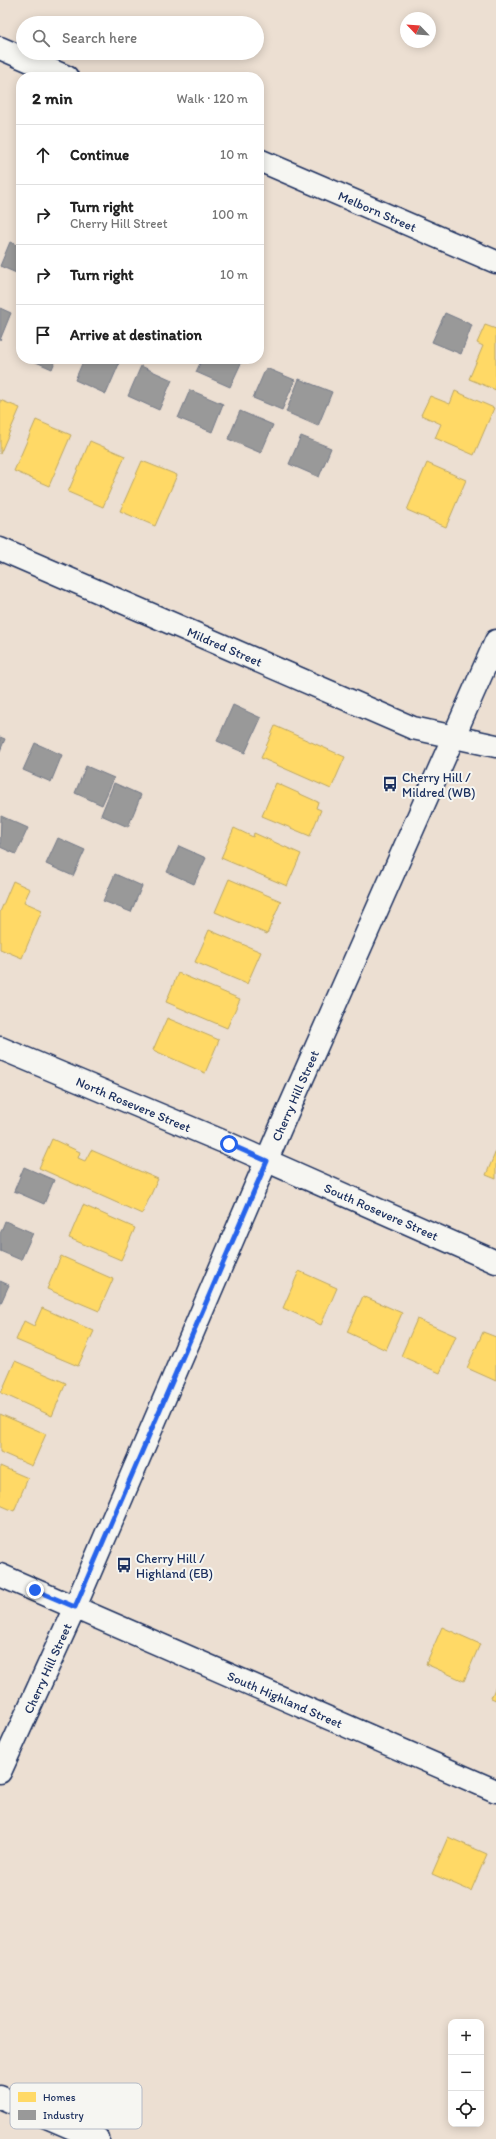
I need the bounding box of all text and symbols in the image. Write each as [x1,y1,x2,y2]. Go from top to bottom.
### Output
north arrow [400,12,436,48]
search box [16,16,264,60]
icon: search [30,27,52,49]
text: Search here [62,29,137,47]
text: 2 min [32,88,72,108]
text: Walk · 120 m [177,91,248,106]
icon: ahead [32,144,54,166]
text: Continue [70,146,129,164]
text: 10 m [220,147,248,162]
street label: Melborn Street [336,188,419,234]
text: Turn right [70,198,134,216]
icon: right [32,204,54,226]
text: 100 m [212,207,248,222]
text: Cherry Hill Street [70,216,168,231]
icon: right [32,264,54,286]
text: Turn right [70,266,134,284]
text: 10 m [220,267,248,282]
icon: arrive [32,324,54,346]
text: Arrive at destination [70,326,202,344]
street label: Mildred Street [185,624,265,669]
place label: Cherry Hill / Mildred (WB) [402,770,475,800]
bus stop icon: Cherry Hill / Mildred (WB) [381,775,399,793]
street label: Cherry Hill Street [268,1048,322,1143]
street label: North Rosevere Street [74,1073,193,1135]
route start [220,1135,238,1153]
street label: South Rosevere Street [322,1180,441,1243]
place label: Cherry Hill / Highland (EB) [136,1551,213,1581]
bus stop icon: Cherry Hill / Highland (EB) [115,1556,133,1574]
route end [26,1581,44,1599]
street label: Cherry Hill Street [20,1621,74,1716]
street label: South Highland Street [225,1668,345,1731]
map controls [448,2019,484,2127]
button: + [448,2019,484,2055]
button: − [448,2055,484,2091]
legend [10,2083,142,2129]
text: Homes [43,2091,76,2104]
button: locate [448,2091,484,2127]
text: Industry [43,2109,85,2122]

